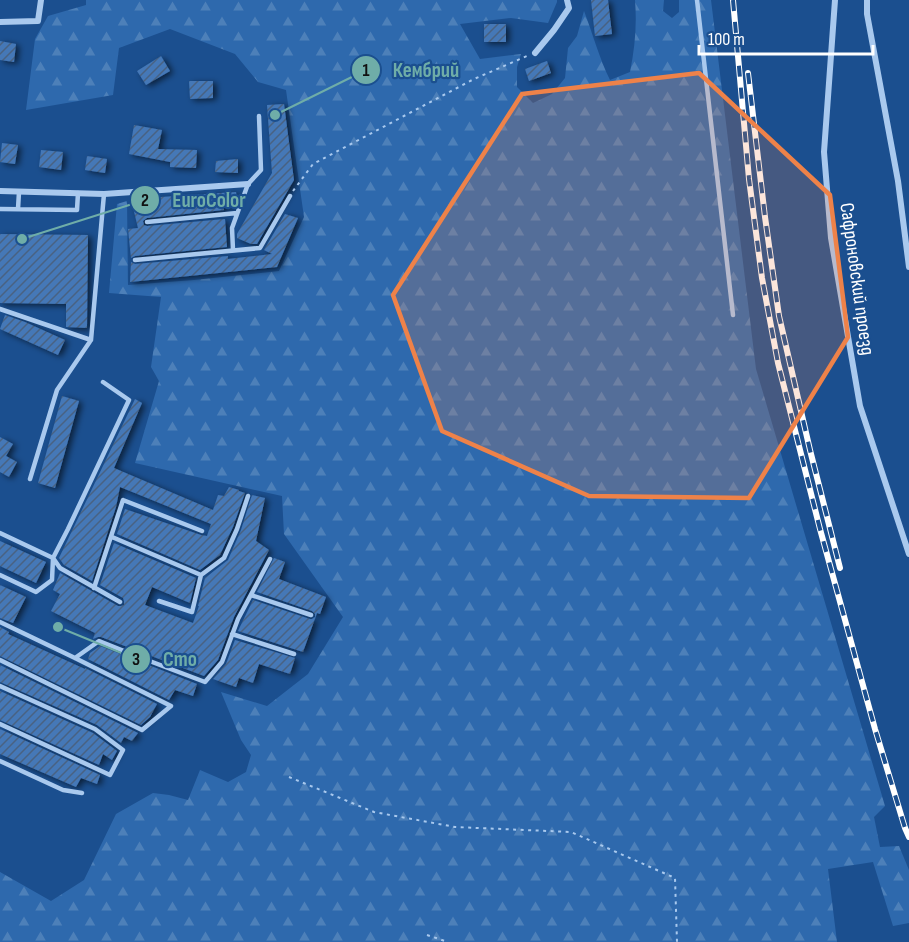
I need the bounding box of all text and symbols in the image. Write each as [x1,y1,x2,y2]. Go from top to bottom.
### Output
scale bar [699,18,873,56]
text: 100 m [708,29,745,50]
callout: Кембрий [351,50,471,89]
text: Кембрий [393,58,459,83]
text: 1 [362,60,370,81]
callout: EuroColor [130,180,258,219]
text: EuroColor [172,188,246,213]
text: 2 [141,190,149,211]
street label: Сафроновский проезд [834,201,880,357]
callout: Сто [121,639,208,678]
text: Сто [163,647,197,672]
text: 3 [132,649,140,670]

